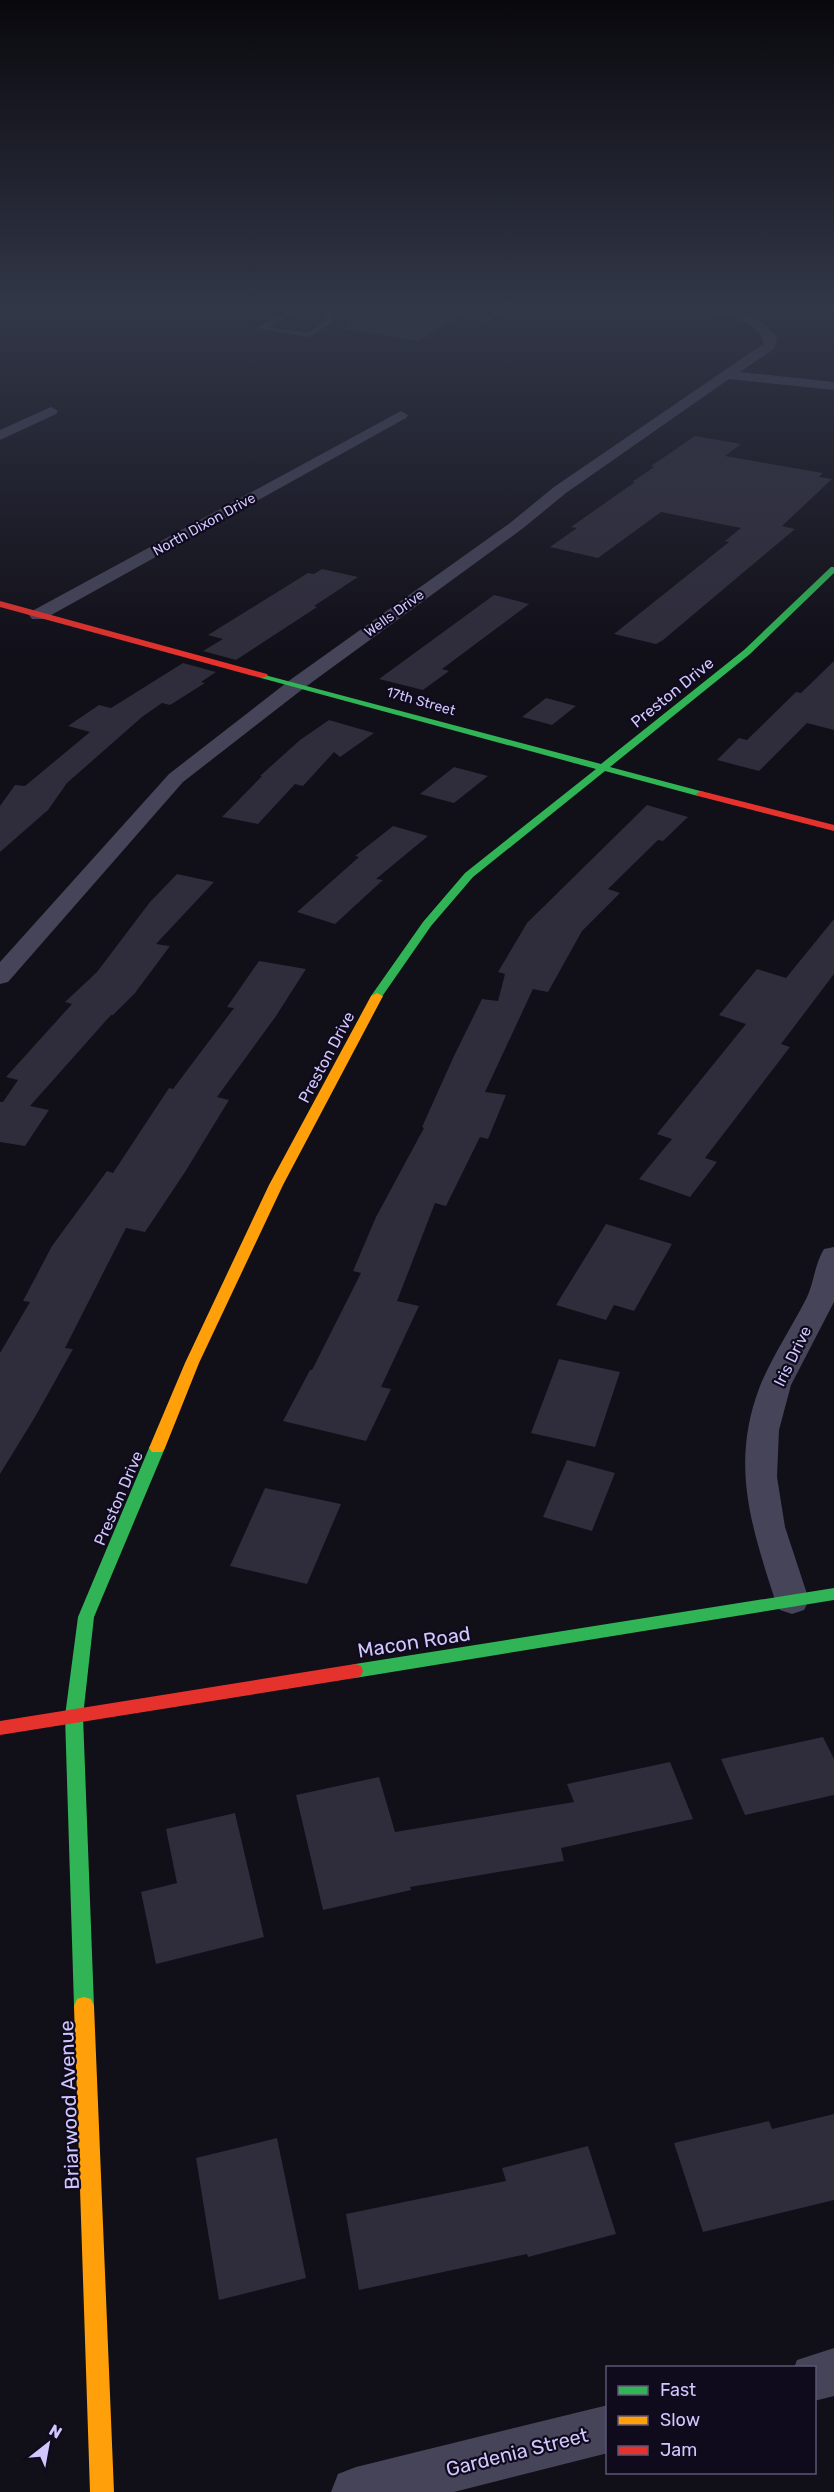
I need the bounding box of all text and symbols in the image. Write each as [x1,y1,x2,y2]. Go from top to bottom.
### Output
street label: North Dixon Drive [150,489,259,560]
street label: Wells Drive [361,586,428,641]
street label: Preston Drive [627,653,718,732]
street label: 17th Street [384,684,458,720]
street label: Preston Drive [294,1008,359,1106]
street label: Iris Drive [770,1323,815,1390]
street label: Preston Drive [90,1448,147,1548]
street label: Macon Road [356,1621,472,1663]
street label: Briarwood Avenue [54,2020,84,2190]
legend [606,2366,816,2474]
text: Fast [660,2379,696,2401]
text: Slow [660,2409,700,2431]
north arrow [18,2414,78,2474]
text: N [46,2420,65,2443]
street label: Gardenia Street [443,2423,591,2481]
text: Jam [660,2439,697,2461]

